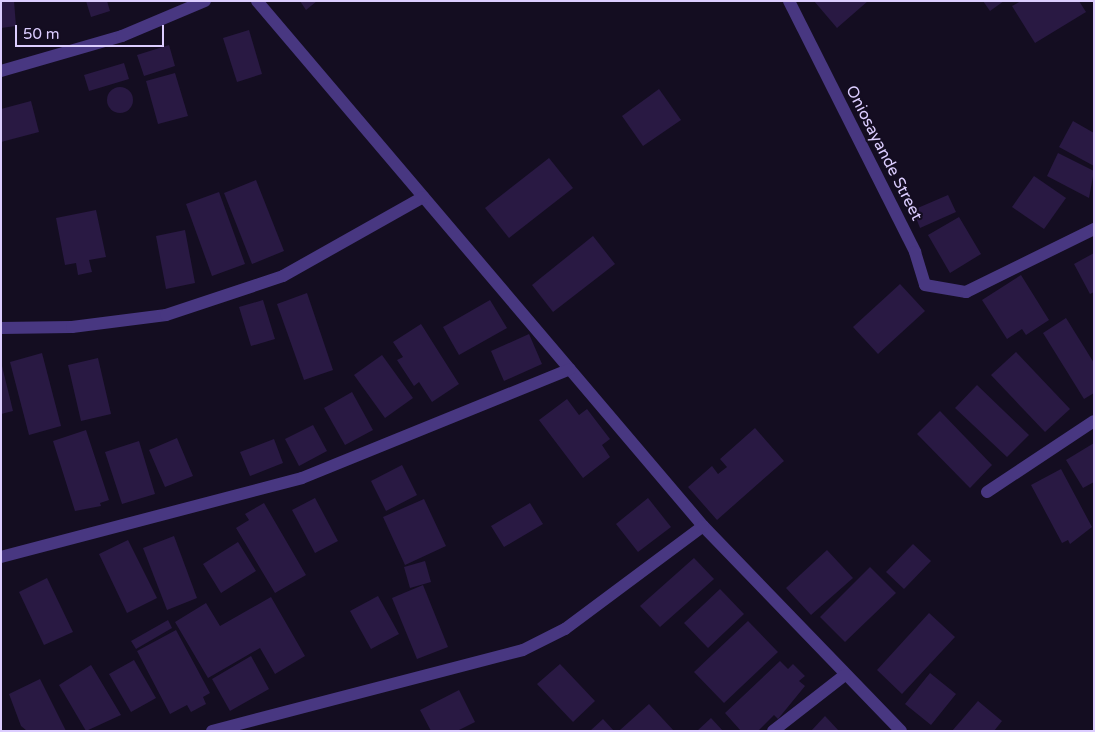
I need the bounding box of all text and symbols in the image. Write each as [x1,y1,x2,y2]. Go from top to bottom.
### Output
scale bar [18,15,166,47]
text: 50 m [23,25,60,43]
street label: Oniosayande Street [842,82,926,224]

